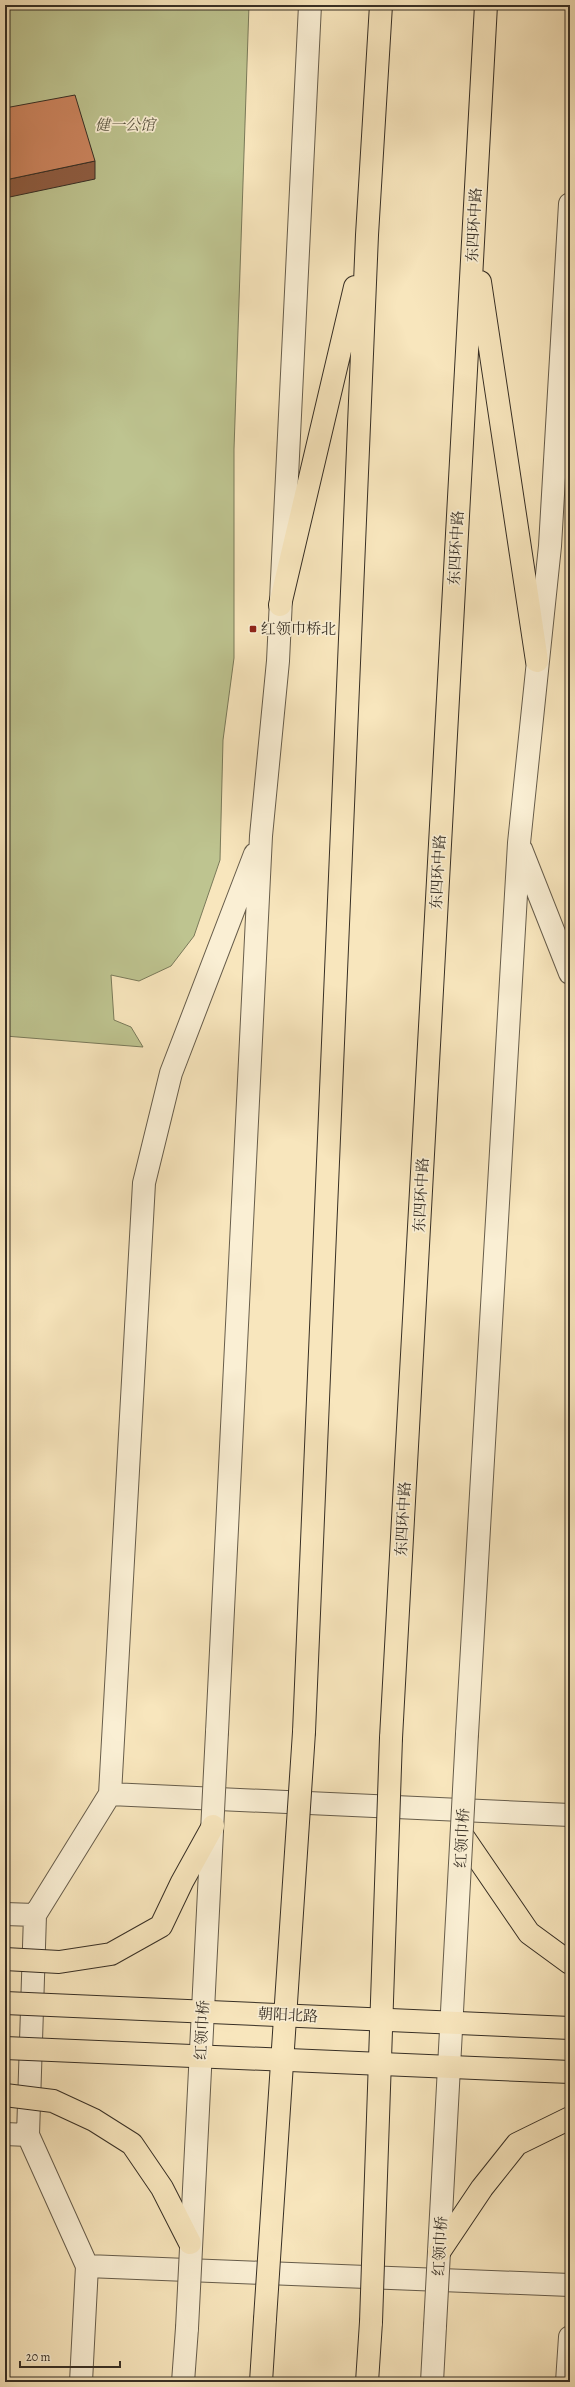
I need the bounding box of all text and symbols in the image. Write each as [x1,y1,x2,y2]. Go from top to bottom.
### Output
park label: 健一公馆 [95,115,158,135]
street label: 东四环中路 [462,187,486,263]
street label: 东四环中路 [444,510,468,586]
place label: 红领巾桥北 [261,619,336,639]
marker: 红领巾桥北 [248,624,258,634]
street label: 东四环中路 [426,834,450,910]
street label: 东四环中路 [409,1157,433,1233]
street label: 东四环中路 [391,1481,415,1557]
street label: 红领巾桥 [450,1808,474,1868]
street label: 红领巾桥 [190,2000,214,2060]
street label: 朝阳北路 [258,2003,318,2027]
street label: 红领巾桥 [428,2216,452,2276]
scale bar [20,2343,120,2369]
text: 20 m [26,2349,50,2365]

